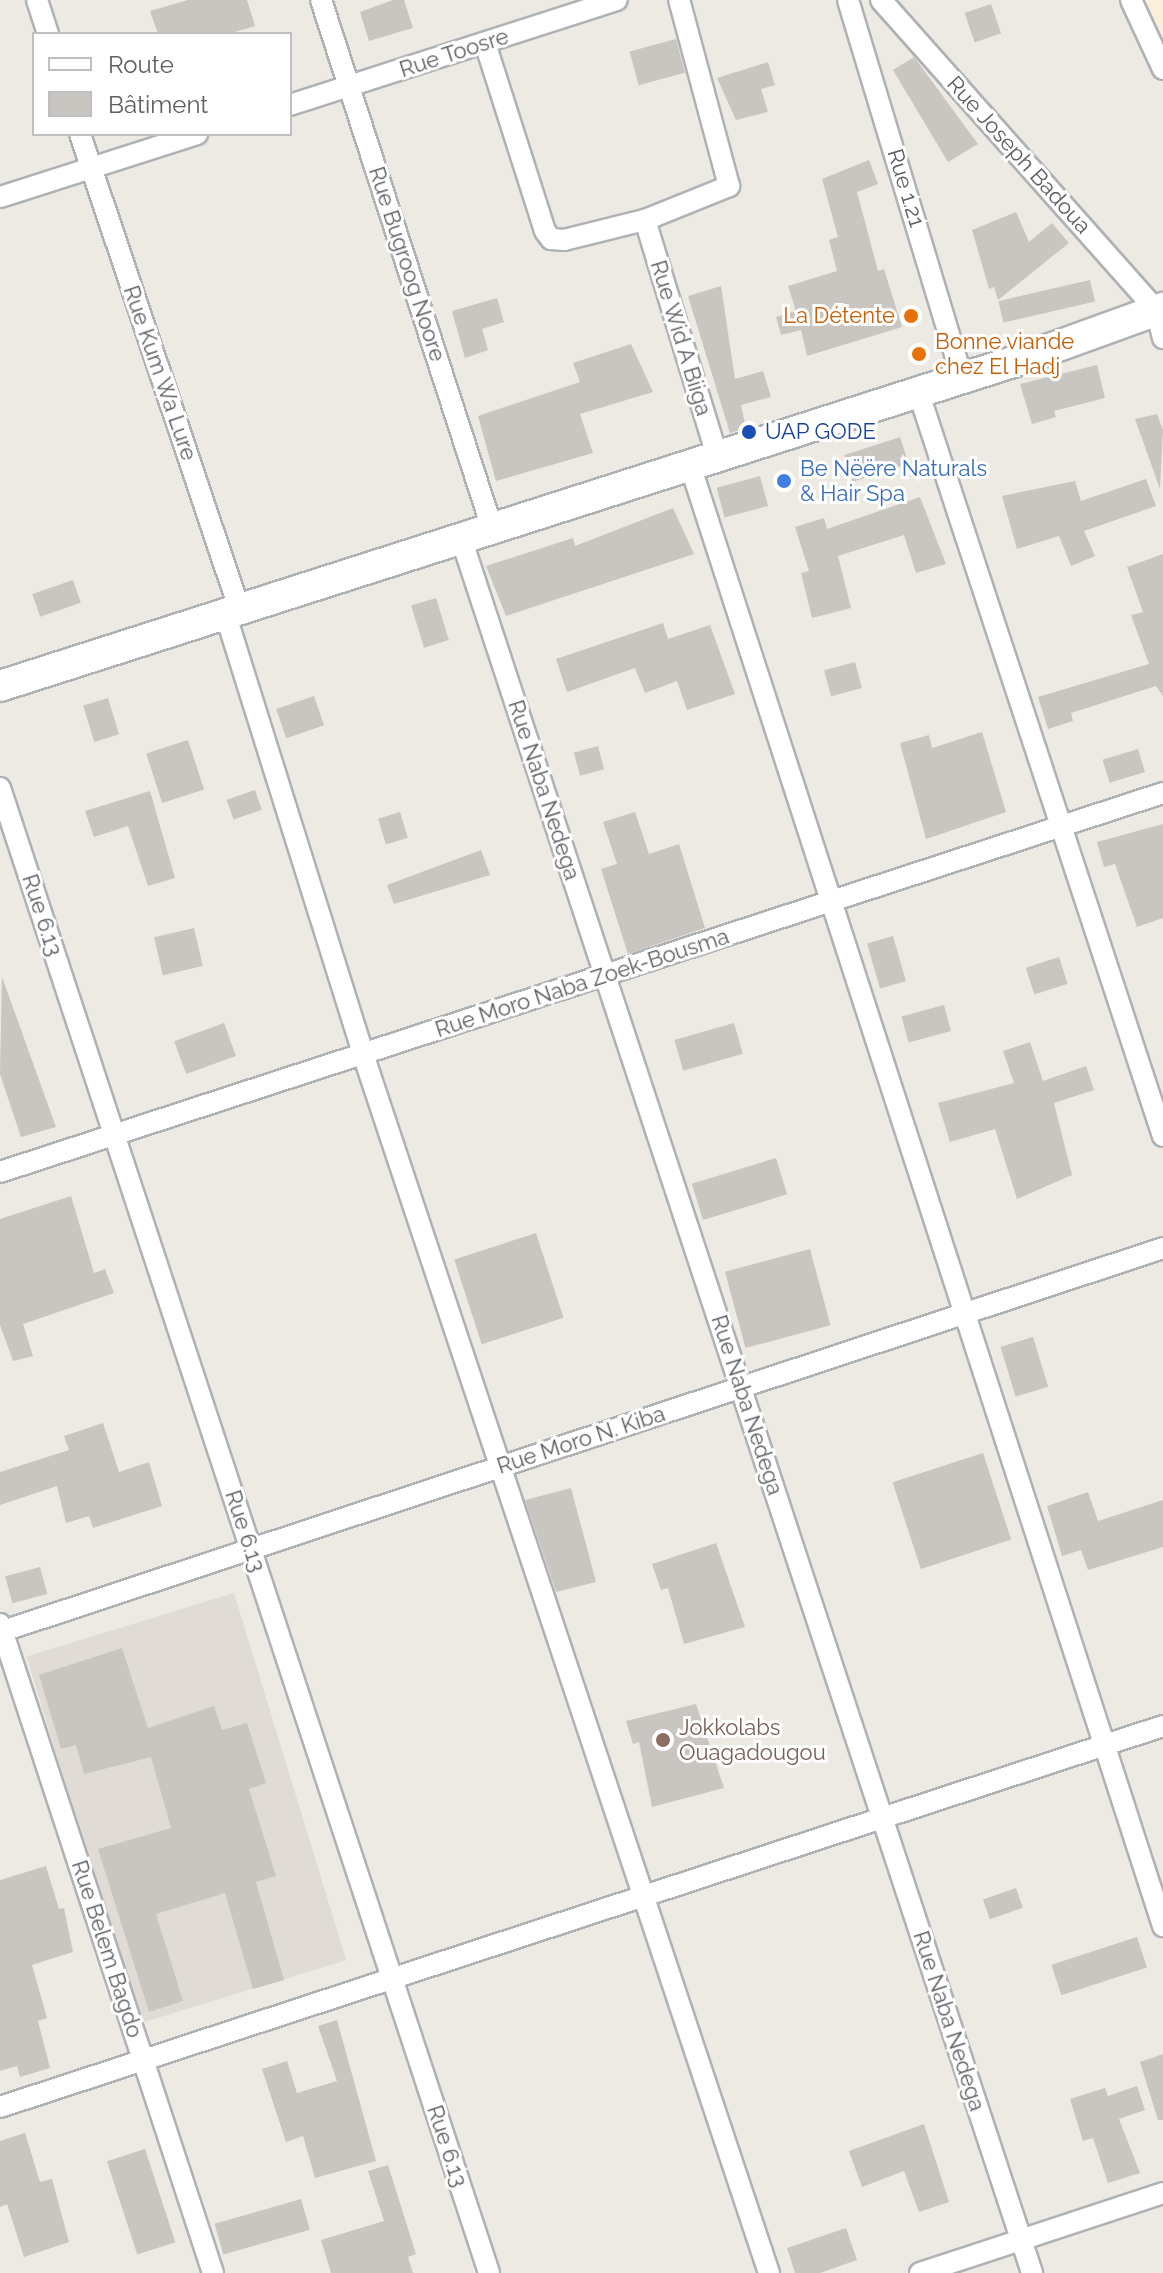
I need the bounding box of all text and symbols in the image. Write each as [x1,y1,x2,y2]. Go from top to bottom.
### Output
street label: Rue Toosre [396,23,512,83]
legend [32,32,292,136]
text: Route [108,50,174,79]
street label: Rue Joseph Badoua [941,71,1097,239]
text: Bâtiment [108,90,208,119]
street label: Rue 1.21 [882,146,930,230]
street label: Rue Bugroog Noore [363,163,451,365]
street label: Rue Wid A Biiga [645,256,717,420]
street label: Rue Kum Wa Lure [118,282,202,464]
place label: La Détente [783,303,895,329]
marker: La Détente [902,307,920,325]
place label: Bonne viande chez El Hadj [935,328,1075,380]
marker: Bonne viande chez El Hadj [910,345,928,363]
place label: UAP GODE [765,419,877,445]
marker: UAP GODE [740,423,758,441]
place label: Be Nëëre Naturals & Hair Spa [800,455,987,506]
marker: Be Nëëre Naturals & Hair Spa [775,472,793,490]
street label: Rue Naba Nedega [502,697,586,883]
street label: Rue 6.13 [16,871,68,959]
street label: Rue Moro Naba Zoek-Bousma [432,923,732,1043]
street label: Rue Naba Nedega [705,1312,789,1498]
street label: Rue Moro N. Kiba [494,1400,668,1480]
street label: Rue 6.13 [219,1487,271,1575]
place label: Jokkolabs Ouagadougou [679,1714,826,1766]
marker: Jokkolabs Ouagadougou [654,1731,672,1749]
street label: Rue Belem Bagdo [66,1857,148,2041]
street label: Rue Naba Nedega [907,1928,991,2114]
street label: Rue 6.13 [421,2102,473,2190]

